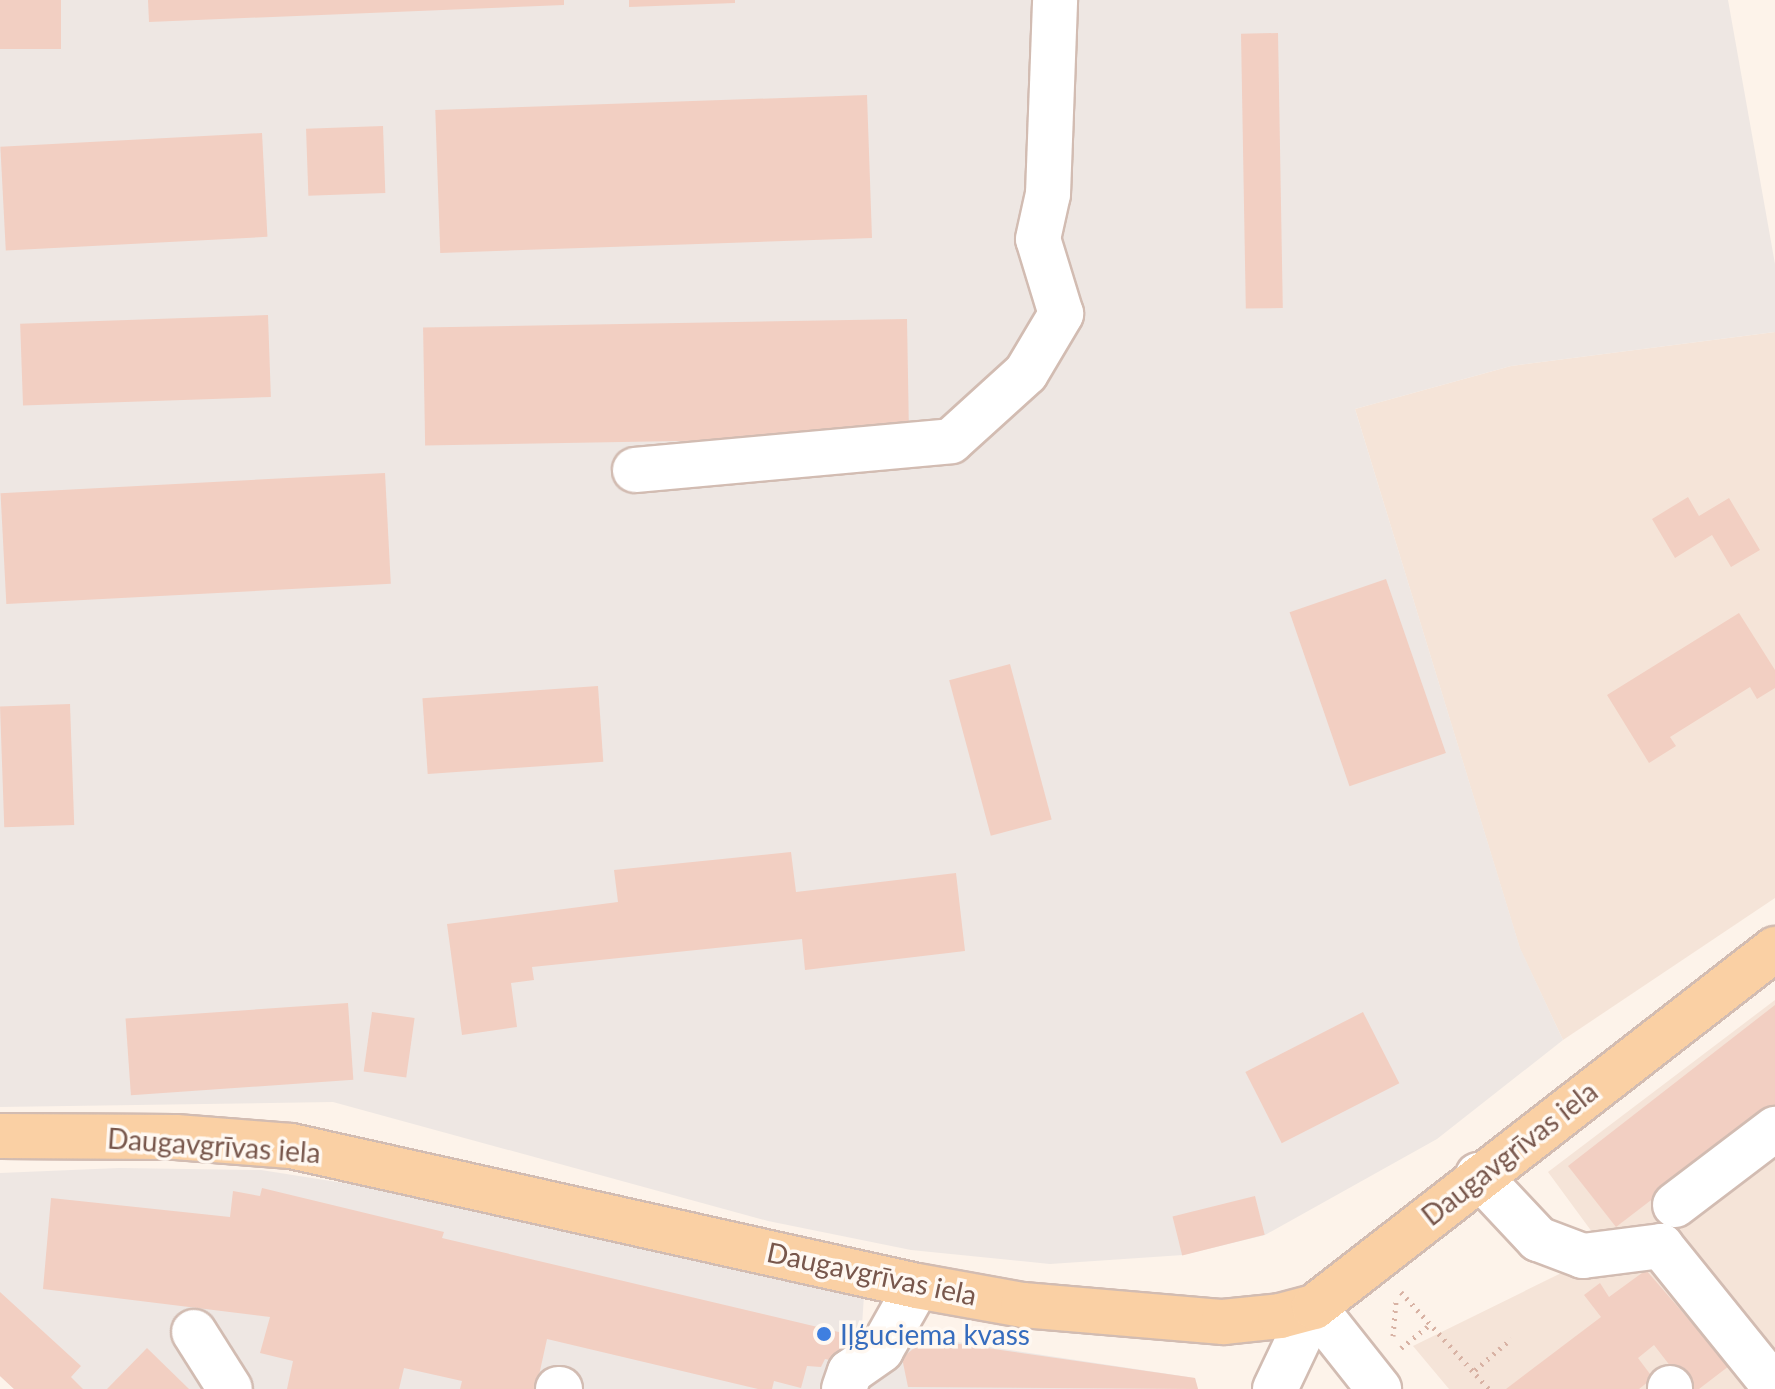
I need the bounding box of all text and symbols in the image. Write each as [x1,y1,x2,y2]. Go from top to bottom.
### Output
street label: Daugavgrīvas iela [1414,1074,1604,1232]
street label: Daugavgrīvas iela [106,1121,322,1169]
street label: Daugavgrīvas iela [764,1234,980,1312]
place label: Iļģuciema kvass [840,1317,1030,1351]
marker: Iļģuciema kvass [815,1325,833,1343]

